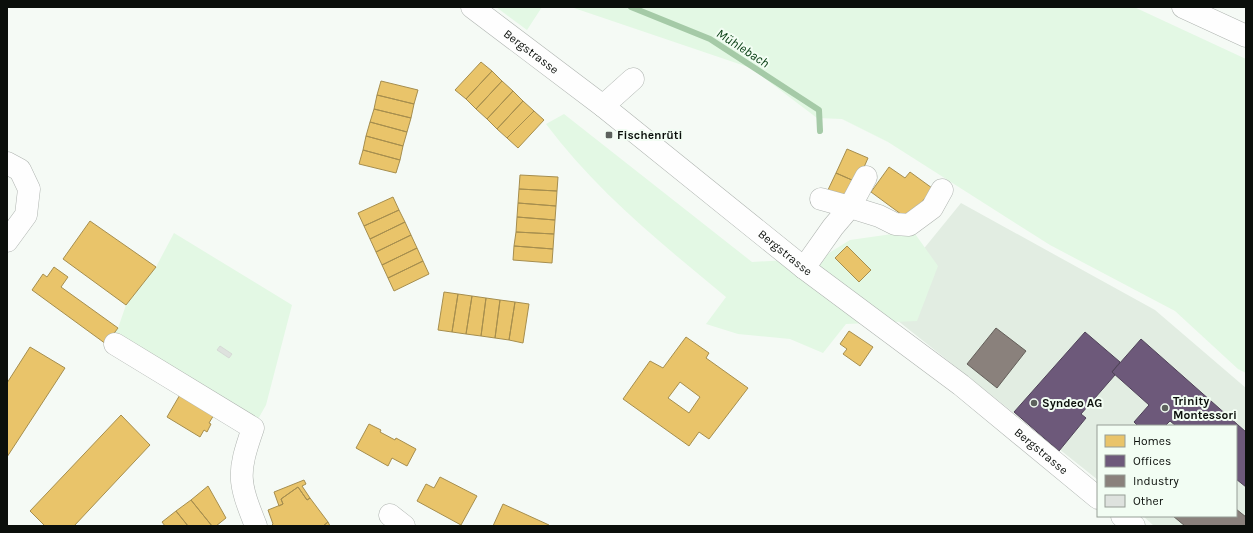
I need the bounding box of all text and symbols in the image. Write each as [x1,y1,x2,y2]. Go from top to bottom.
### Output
water label: Mühlebach [714,25,772,71]
street label: Bergstrasse [501,26,561,77]
place label: Fischenrüti [617,128,682,142]
marker: Fischenrüti [604,130,614,140]
street label: Bergstrasse [755,227,815,279]
place label: Trinity Montessori [1173,394,1237,422]
place label: Syndeo AG [1042,396,1102,410]
marker: Syndeo AG [1029,398,1039,408]
marker: Trinity Montessori [1160,403,1170,413]
street label: Bergstrasse [1012,425,1071,477]
legend [1097,425,1237,517]
text: Homes [1133,434,1171,448]
text: Offices [1133,454,1171,468]
text: Industry [1133,474,1179,488]
text: Other [1133,494,1164,508]

